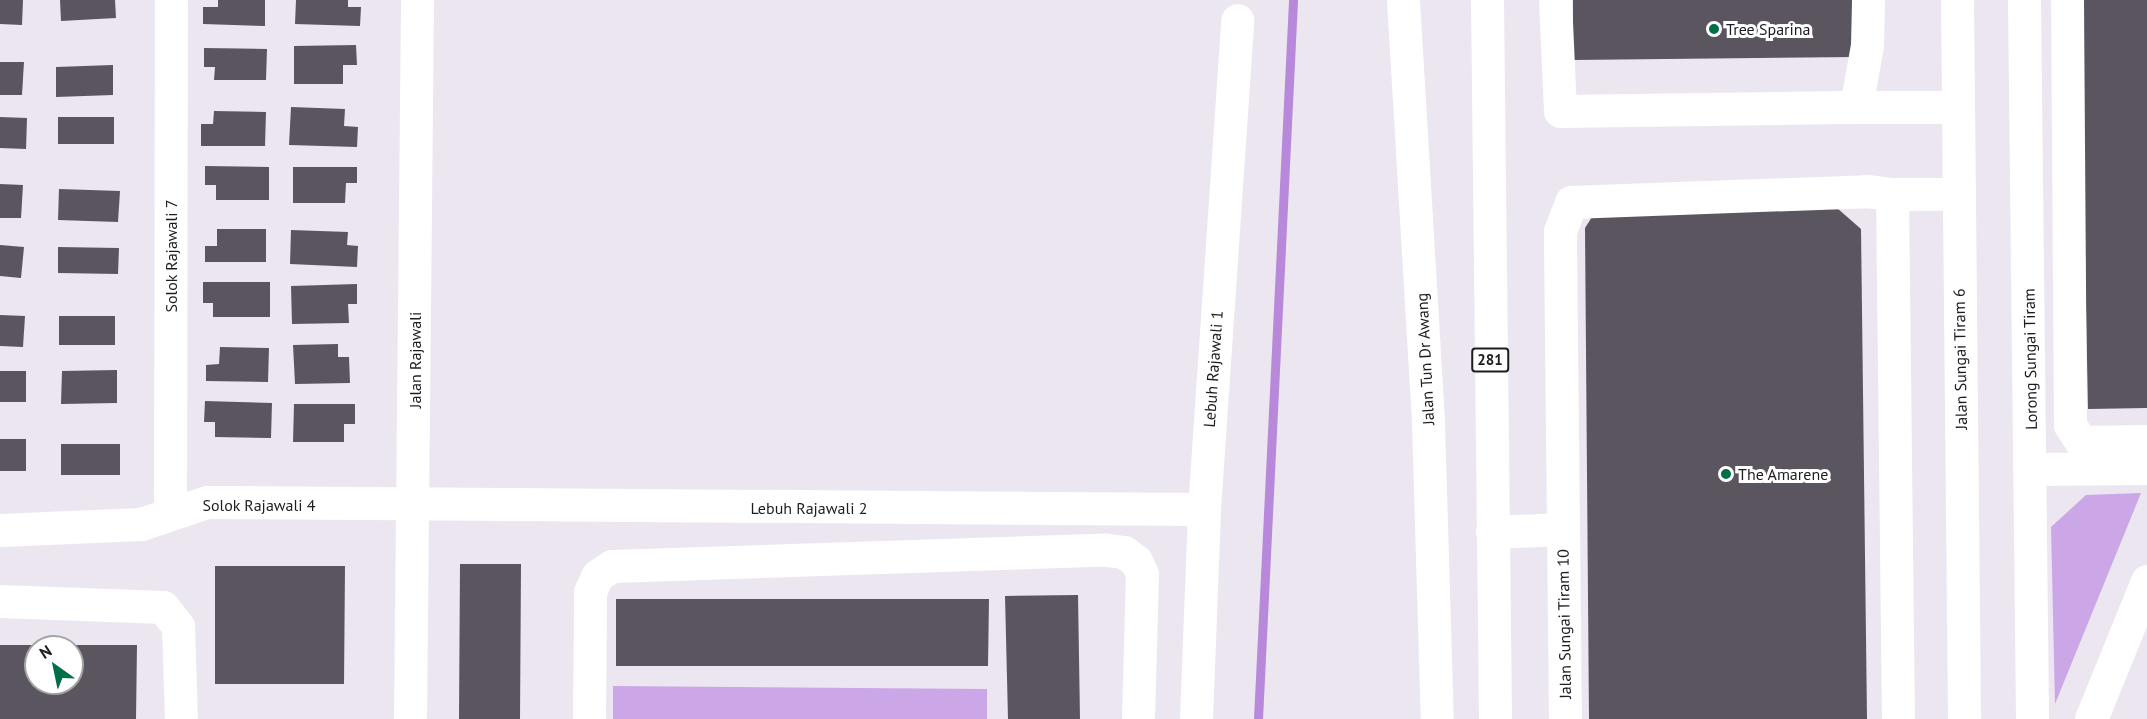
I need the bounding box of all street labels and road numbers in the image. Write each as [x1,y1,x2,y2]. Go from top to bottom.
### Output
street label: Solok Rajawali 7 [161,199,181,313]
street label: Jalan Sungai Tiram 6 [1949,288,1971,430]
street label: Lorong Sungai Tiram [2019,288,2041,430]
street label: Jalan Tun Dr Awang [1412,292,1438,426]
street label: Lebuh Rajawali 1 [1199,310,1227,428]
street label: Jalan Rajawali [405,312,425,408]
road number: 281 [1470,348,1510,372]
street label: Solok Rajawali 4 [202,495,316,515]
street label: Lebuh Rajawali 2 [751,498,867,518]
street label: Jalan Sungai Tiram 10 [1553,549,1575,699]

